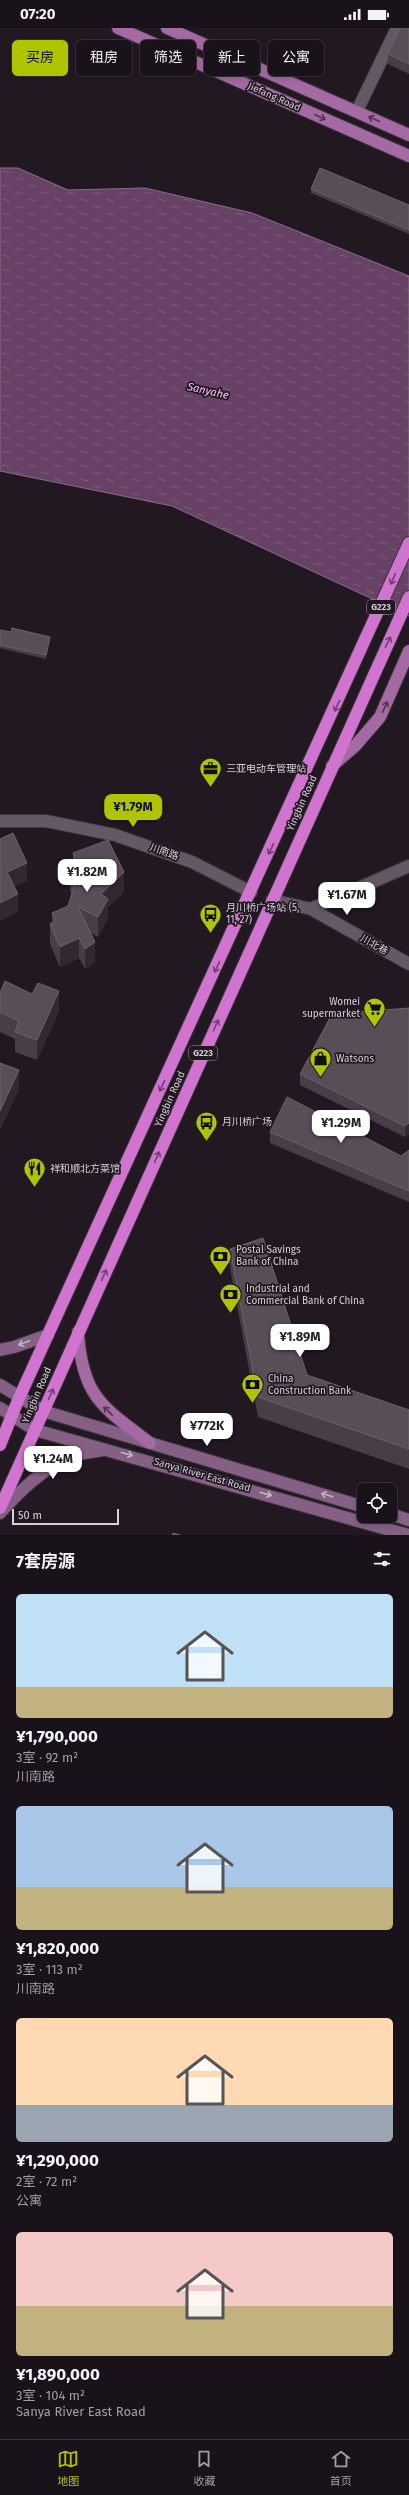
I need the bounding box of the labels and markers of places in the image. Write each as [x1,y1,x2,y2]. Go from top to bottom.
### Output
office icon: 三亚电动车管理站 [197,756,223,789]
place label: 三亚电动车管理站 [226,763,306,775]
pin: ¥1.79M [100,794,166,828]
pin: ¥1.82M [54,859,120,893]
pin: ¥1.67M [314,882,380,916]
bus stop icon: 月川桥广场站 (5, 11, 27) [198,901,224,934]
place label: 月川桥广场站 (5, 11, 27) [226,901,299,926]
supermarket icon: Womei supermarket [362,995,388,1028]
place label: Womei supermarket [302,996,360,1020]
shop icon: Watsons [307,1046,333,1079]
place label: Watsons [336,1053,374,1065]
bus stop icon: 月川桥广场 [193,1109,219,1142]
pin: ¥1.29M [308,1110,374,1144]
place label: 月川桥广场 [222,1116,272,1128]
restaurant icon: 祥和顺北方菜馆 [21,1156,47,1189]
place label: 祥和顺北方菜馆 [50,1163,120,1175]
bank icon: Postal Savings Bank of China [208,1243,234,1276]
place label: Postal Savings Bank of China [236,1244,301,1268]
bank icon: Industrial and Commercial Bank of China [218,1282,244,1315]
place label: Industrial and Commercial Bank of China [246,1283,364,1307]
pin: ¥1.89M [267,1324,333,1358]
bank icon: China Construction Bank [239,1372,265,1405]
place label: China Construction Bank [268,1373,352,1397]
pin: ¥772K [179,1413,235,1447]
pin: ¥1.24M [20,1446,86,1480]

